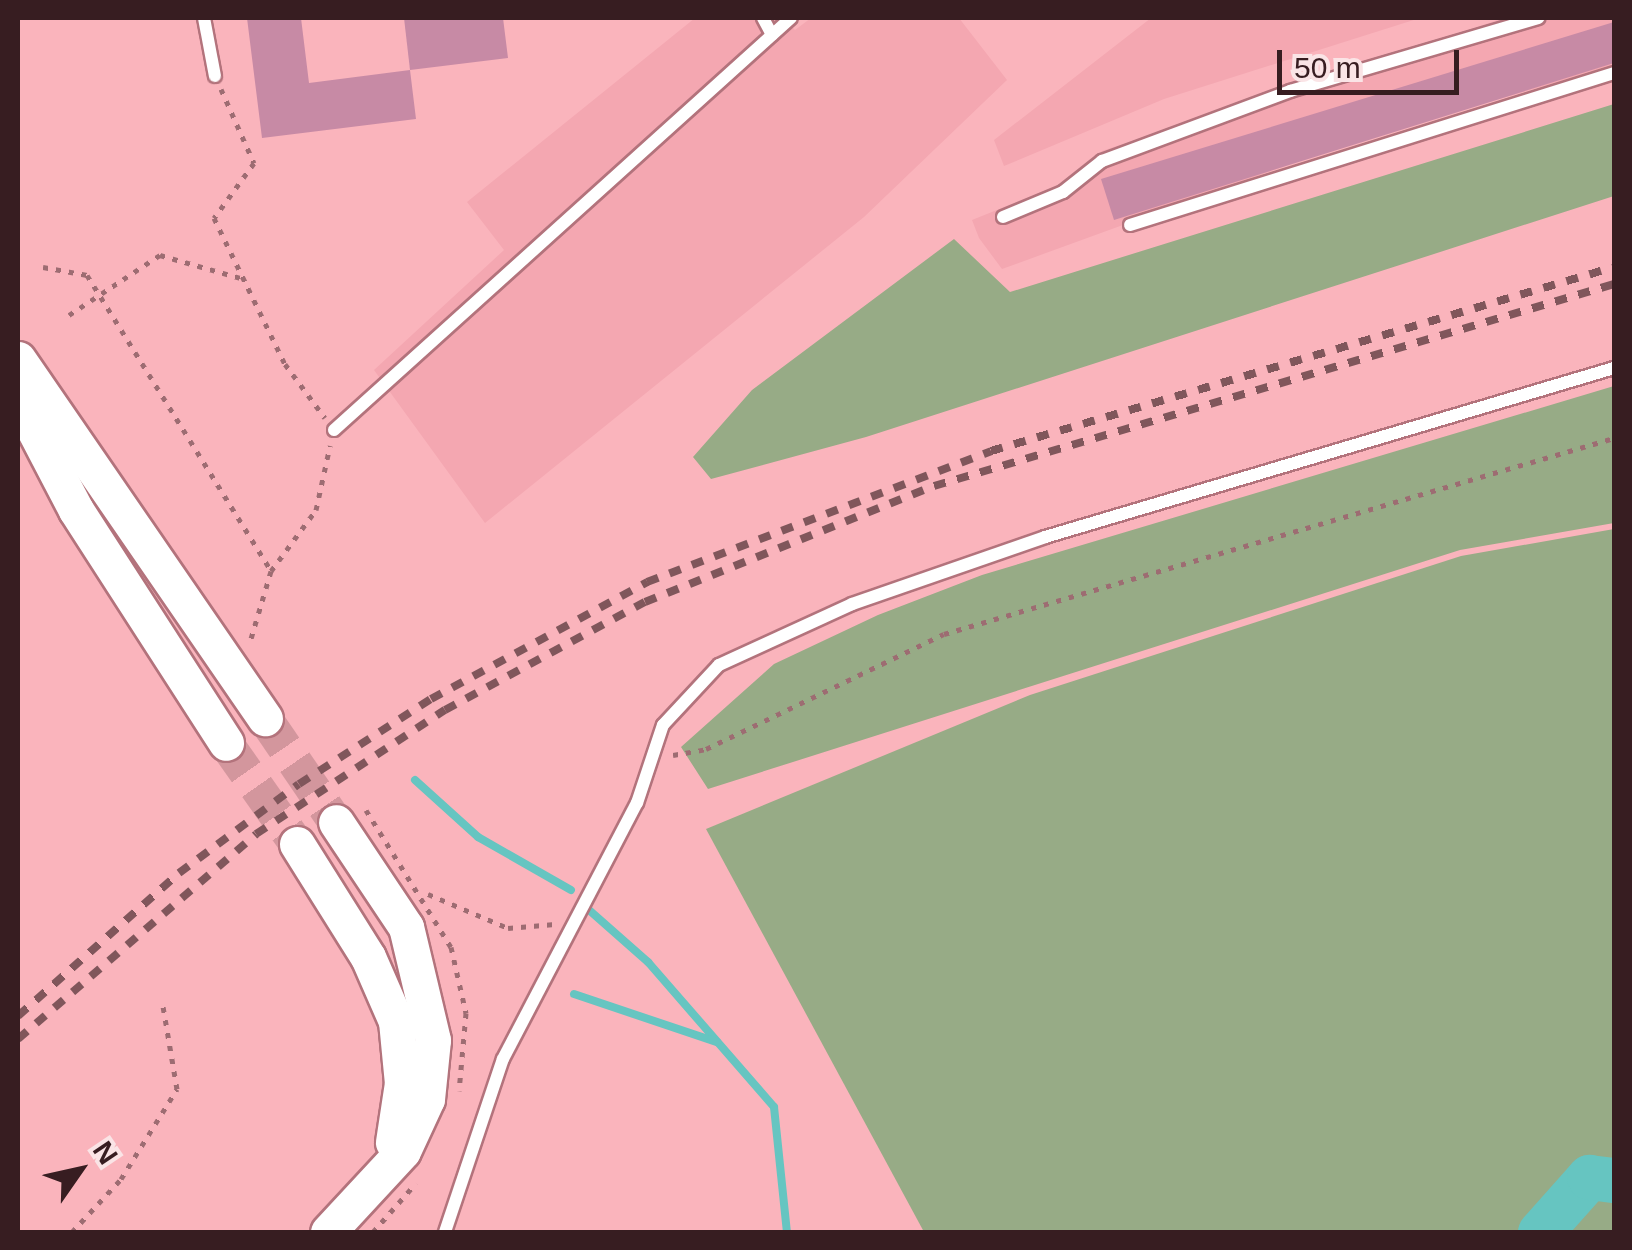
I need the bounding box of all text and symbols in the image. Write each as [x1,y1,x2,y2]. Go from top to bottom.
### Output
scale bar [1282,30,1464,92]
text: 50 m [1294,51,1361,84]
north arrow [30,1120,130,1220]
text: N [87,1136,124,1170]

